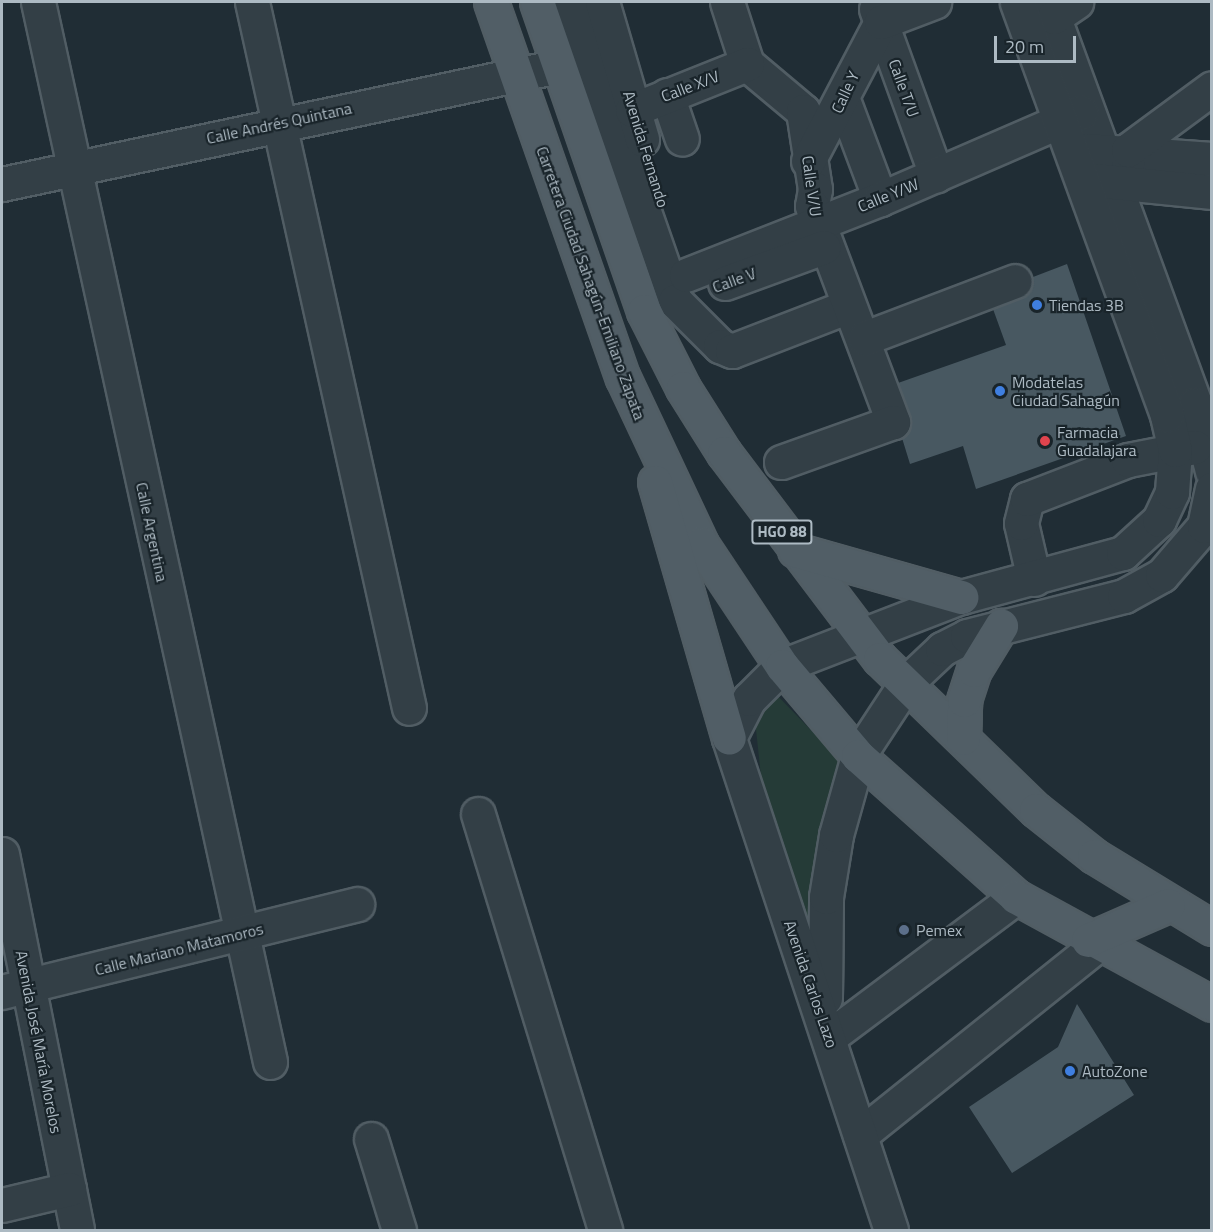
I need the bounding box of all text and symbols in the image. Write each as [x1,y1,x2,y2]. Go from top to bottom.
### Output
scale bar [997,24,1080,62]
text: 20 m [1005,33,1044,60]
street label: Calle T/U [885,56,923,120]
street label: Calle X/V [658,66,722,106]
street label: Calle Y [827,68,863,116]
street label: Avenida Fernando [619,88,673,210]
street label: Calle Andrés Quintana [205,98,353,148]
street label: Carretera Ciudad Sahagún-Emiliano Zapata [532,144,650,422]
street label: Calle V/U [798,154,826,218]
street label: Calle Y/W [855,174,921,216]
street label: Calle V [710,263,758,297]
place label: Tiendas 3B [1049,295,1124,315]
marker: Tiendas 3B [1030,298,1044,312]
place label: Modatelas Ciudad Sahagún [1012,372,1120,410]
marker: Modatelas Ciudad Sahagún [993,384,1007,398]
place label: Farmacia Guadalajara [1057,422,1137,460]
marker: Farmacia Guadalajara [1038,434,1052,448]
street label: Calle Argentina [132,480,172,584]
road number: HGO 88 [750,520,814,544]
street label: Avenida Carlos Lazo [780,918,842,1050]
street label: Calle Mariano Matamoros [93,919,265,979]
place label: Pemex [916,920,962,940]
marker: Pemex [897,923,911,937]
street label: Avenida José María Morelos [12,949,66,1135]
place label: AutoZone [1082,1061,1148,1081]
marker: AutoZone [1063,1064,1077,1078]

